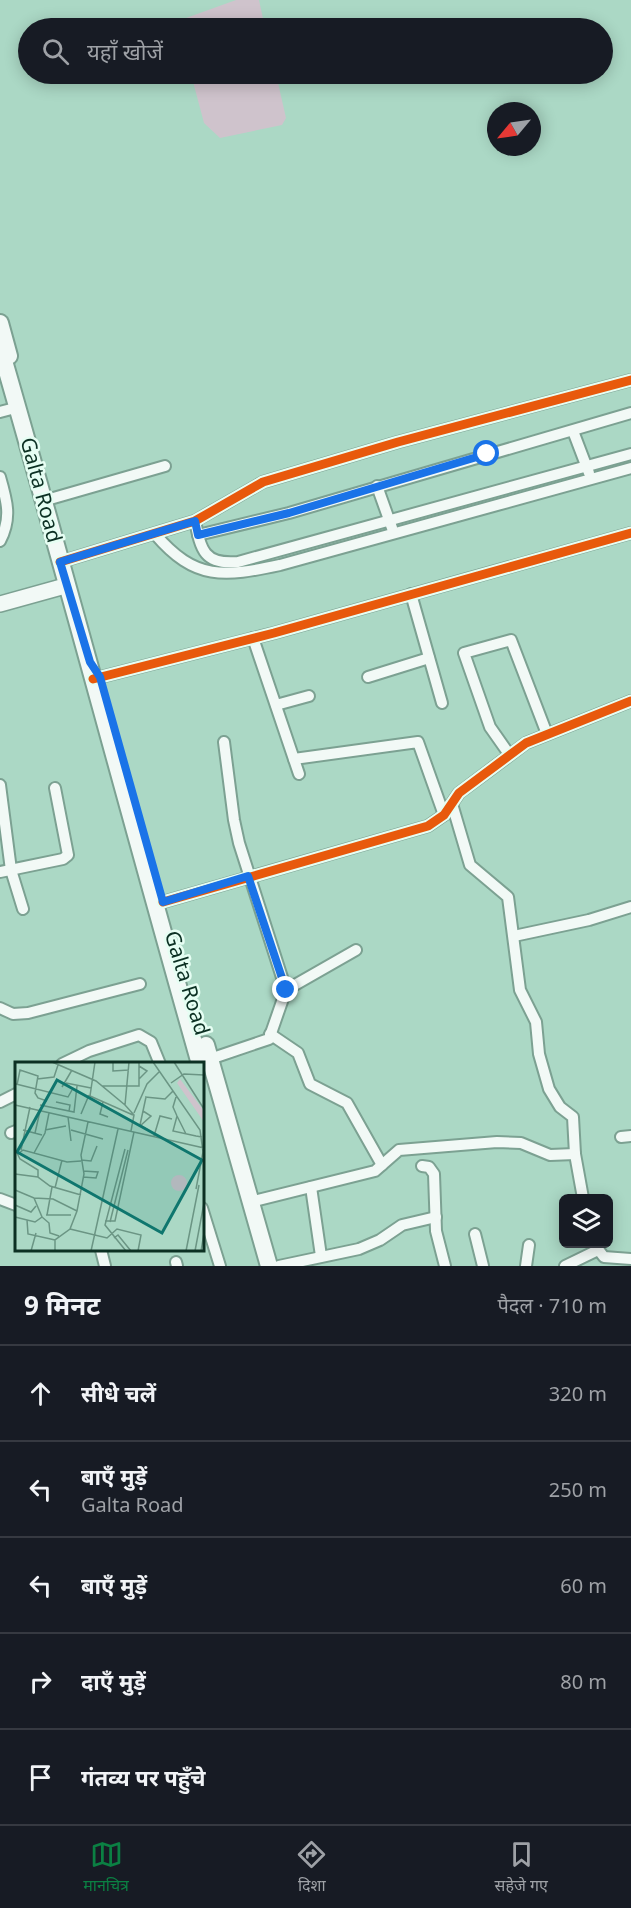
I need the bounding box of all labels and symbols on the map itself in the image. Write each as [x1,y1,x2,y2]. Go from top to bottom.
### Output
north arrow [487,102,541,156]
street label: Galta Road [14,434,69,545]
route start [473,440,499,466]
street label: Galta Road [159,927,217,1038]
route end [272,976,298,1002]
inset map [15,1062,204,1251]

